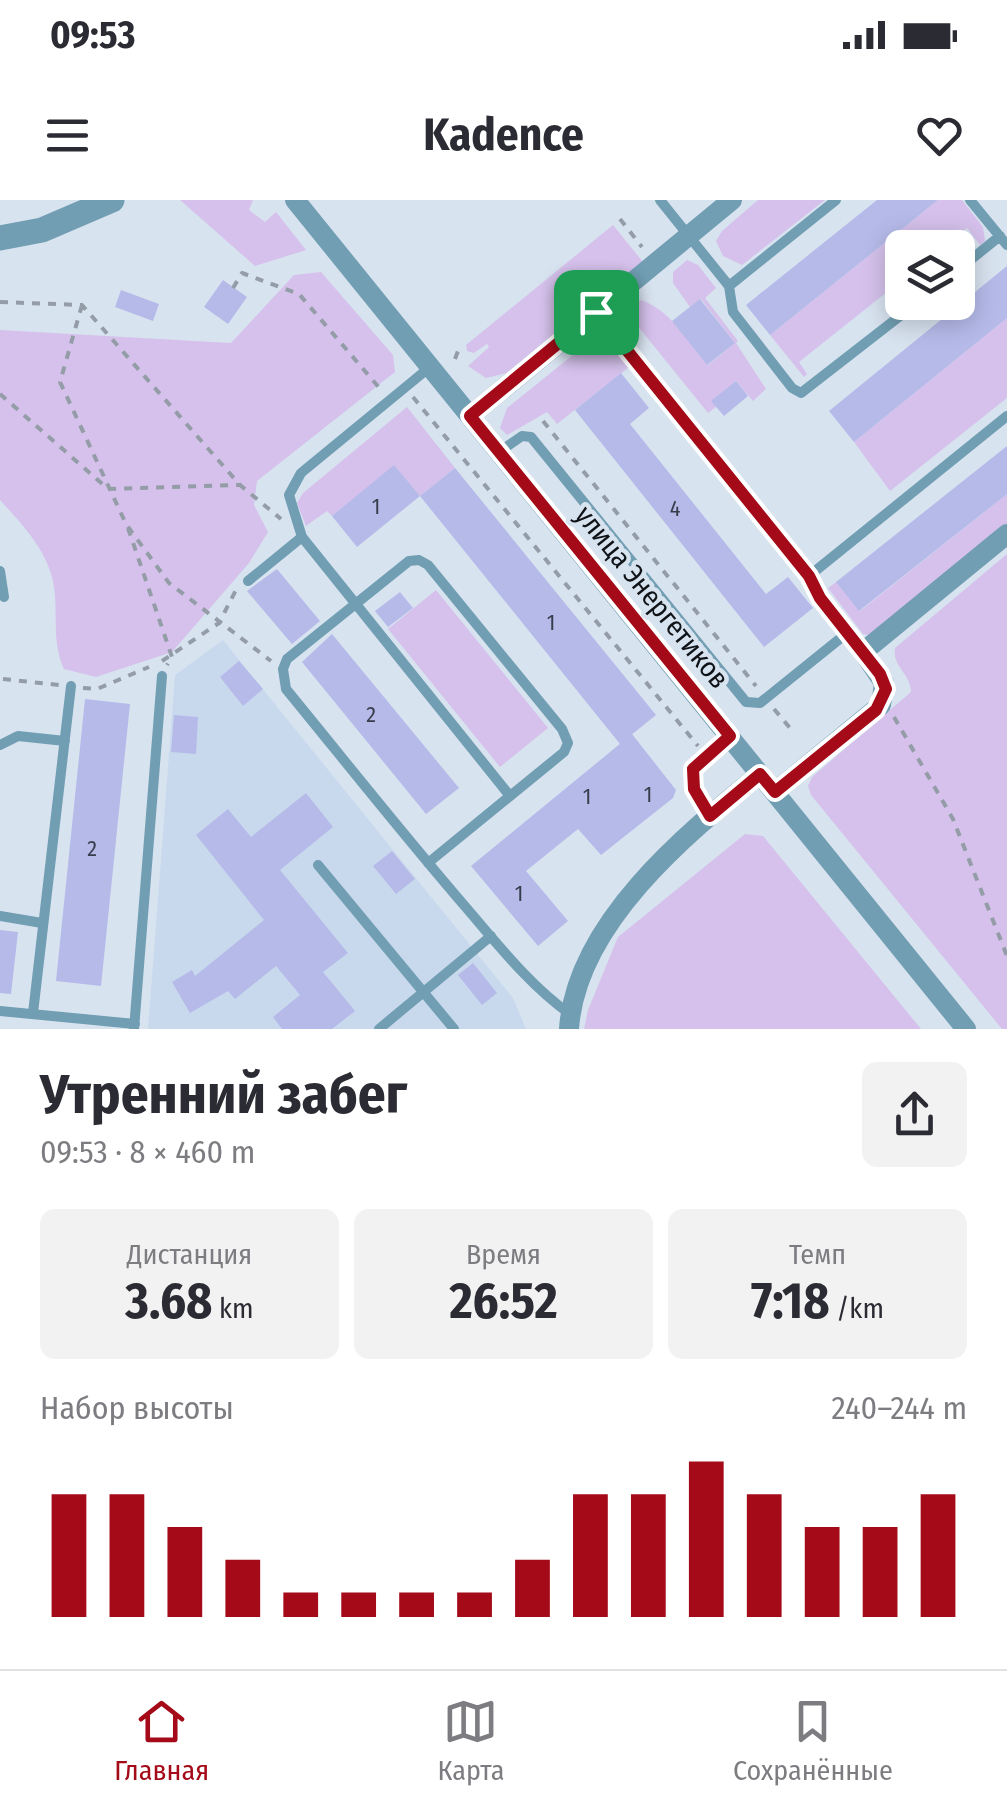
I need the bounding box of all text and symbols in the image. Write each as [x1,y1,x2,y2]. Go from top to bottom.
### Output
text: 09:53 [50,12,135,58]
icon: menu [40,108,95,163]
text: Kadence [423,108,584,162]
icon: heart [912,108,967,163]
map controls [885,230,975,320]
button: layers [885,230,975,320]
pin [554,270,639,355]
icon: arrive [569,285,624,340]
house number: 1 [372,493,380,520]
house number: 4 [670,495,681,522]
street label: улица Энергетиков [568,499,736,695]
house number: 1 [547,609,555,636]
house number: 2 [366,701,376,728]
house number: 1 [644,781,652,808]
house number: 1 [583,783,591,810]
house number: 2 [87,835,97,862]
house number: 1 [515,880,523,907]
text: Утренний забег [40,1062,407,1128]
button: share [862,1062,967,1167]
text: 09:53 · 8 × 460 m [40,1133,255,1171]
text: Дистанция [127,1238,252,1271]
text: Время [466,1238,541,1271]
text: Темп [789,1238,846,1271]
text: 3.68 [125,1271,212,1331]
text: 26:52 [449,1271,558,1331]
text: 7:18 [751,1271,830,1331]
text: km [212,1292,254,1325]
text: /km [830,1292,884,1325]
text: Набор высоты [40,1389,234,1427]
text: 240–244 m [832,1389,967,1427]
tab: Главная [114,1694,209,1787]
tab: Карта [438,1694,504,1787]
tab: Сохранённые [733,1694,893,1787]

